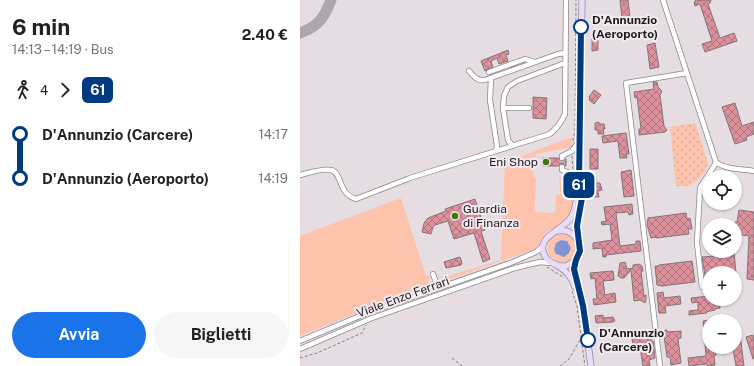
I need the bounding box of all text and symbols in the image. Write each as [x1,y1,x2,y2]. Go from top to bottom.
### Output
place label: D'Annunzio (Aeroporto) [592,13,658,41]
text: 6 min [12,14,70,40]
marker: D'Annunzio (Aeroporto) [573,19,589,35]
text: 2.40 € [242,26,288,43]
text: 14:13 – 14:19 · Bus [12,42,114,57]
icon: walk [12,79,34,101]
icon: forward [54,79,76,101]
text: 61 [90,82,105,98]
text: 4 [40,83,48,98]
text: D'Annunzio (Carcere) [42,126,193,143]
text: 14:17 [259,127,288,142]
place label: Eni Shop [489,155,538,169]
marker: Eni Shop [541,157,551,167]
text: D'Annunzio (Aeroporto) [42,170,209,187]
map controls [702,170,742,354]
button: locate [702,170,742,210]
text: 14:19 [258,171,288,186]
line badge: 61 [561,172,597,198]
text: 61 [571,177,587,193]
place label: Guardia di Finanza [463,202,519,230]
marker: Guardia di Finanza [450,211,460,221]
button: layers [702,218,742,258]
button: + [702,266,742,306]
street label: Viale Enzo Ferrari [355,274,451,320]
button: Avvia [12,312,146,358]
button: Biglietti [154,312,288,358]
button: − [702,314,742,354]
place label: D'Annunzio (Carcere) [599,326,664,354]
marker: D'Annunzio (Carcere) [580,332,596,348]

